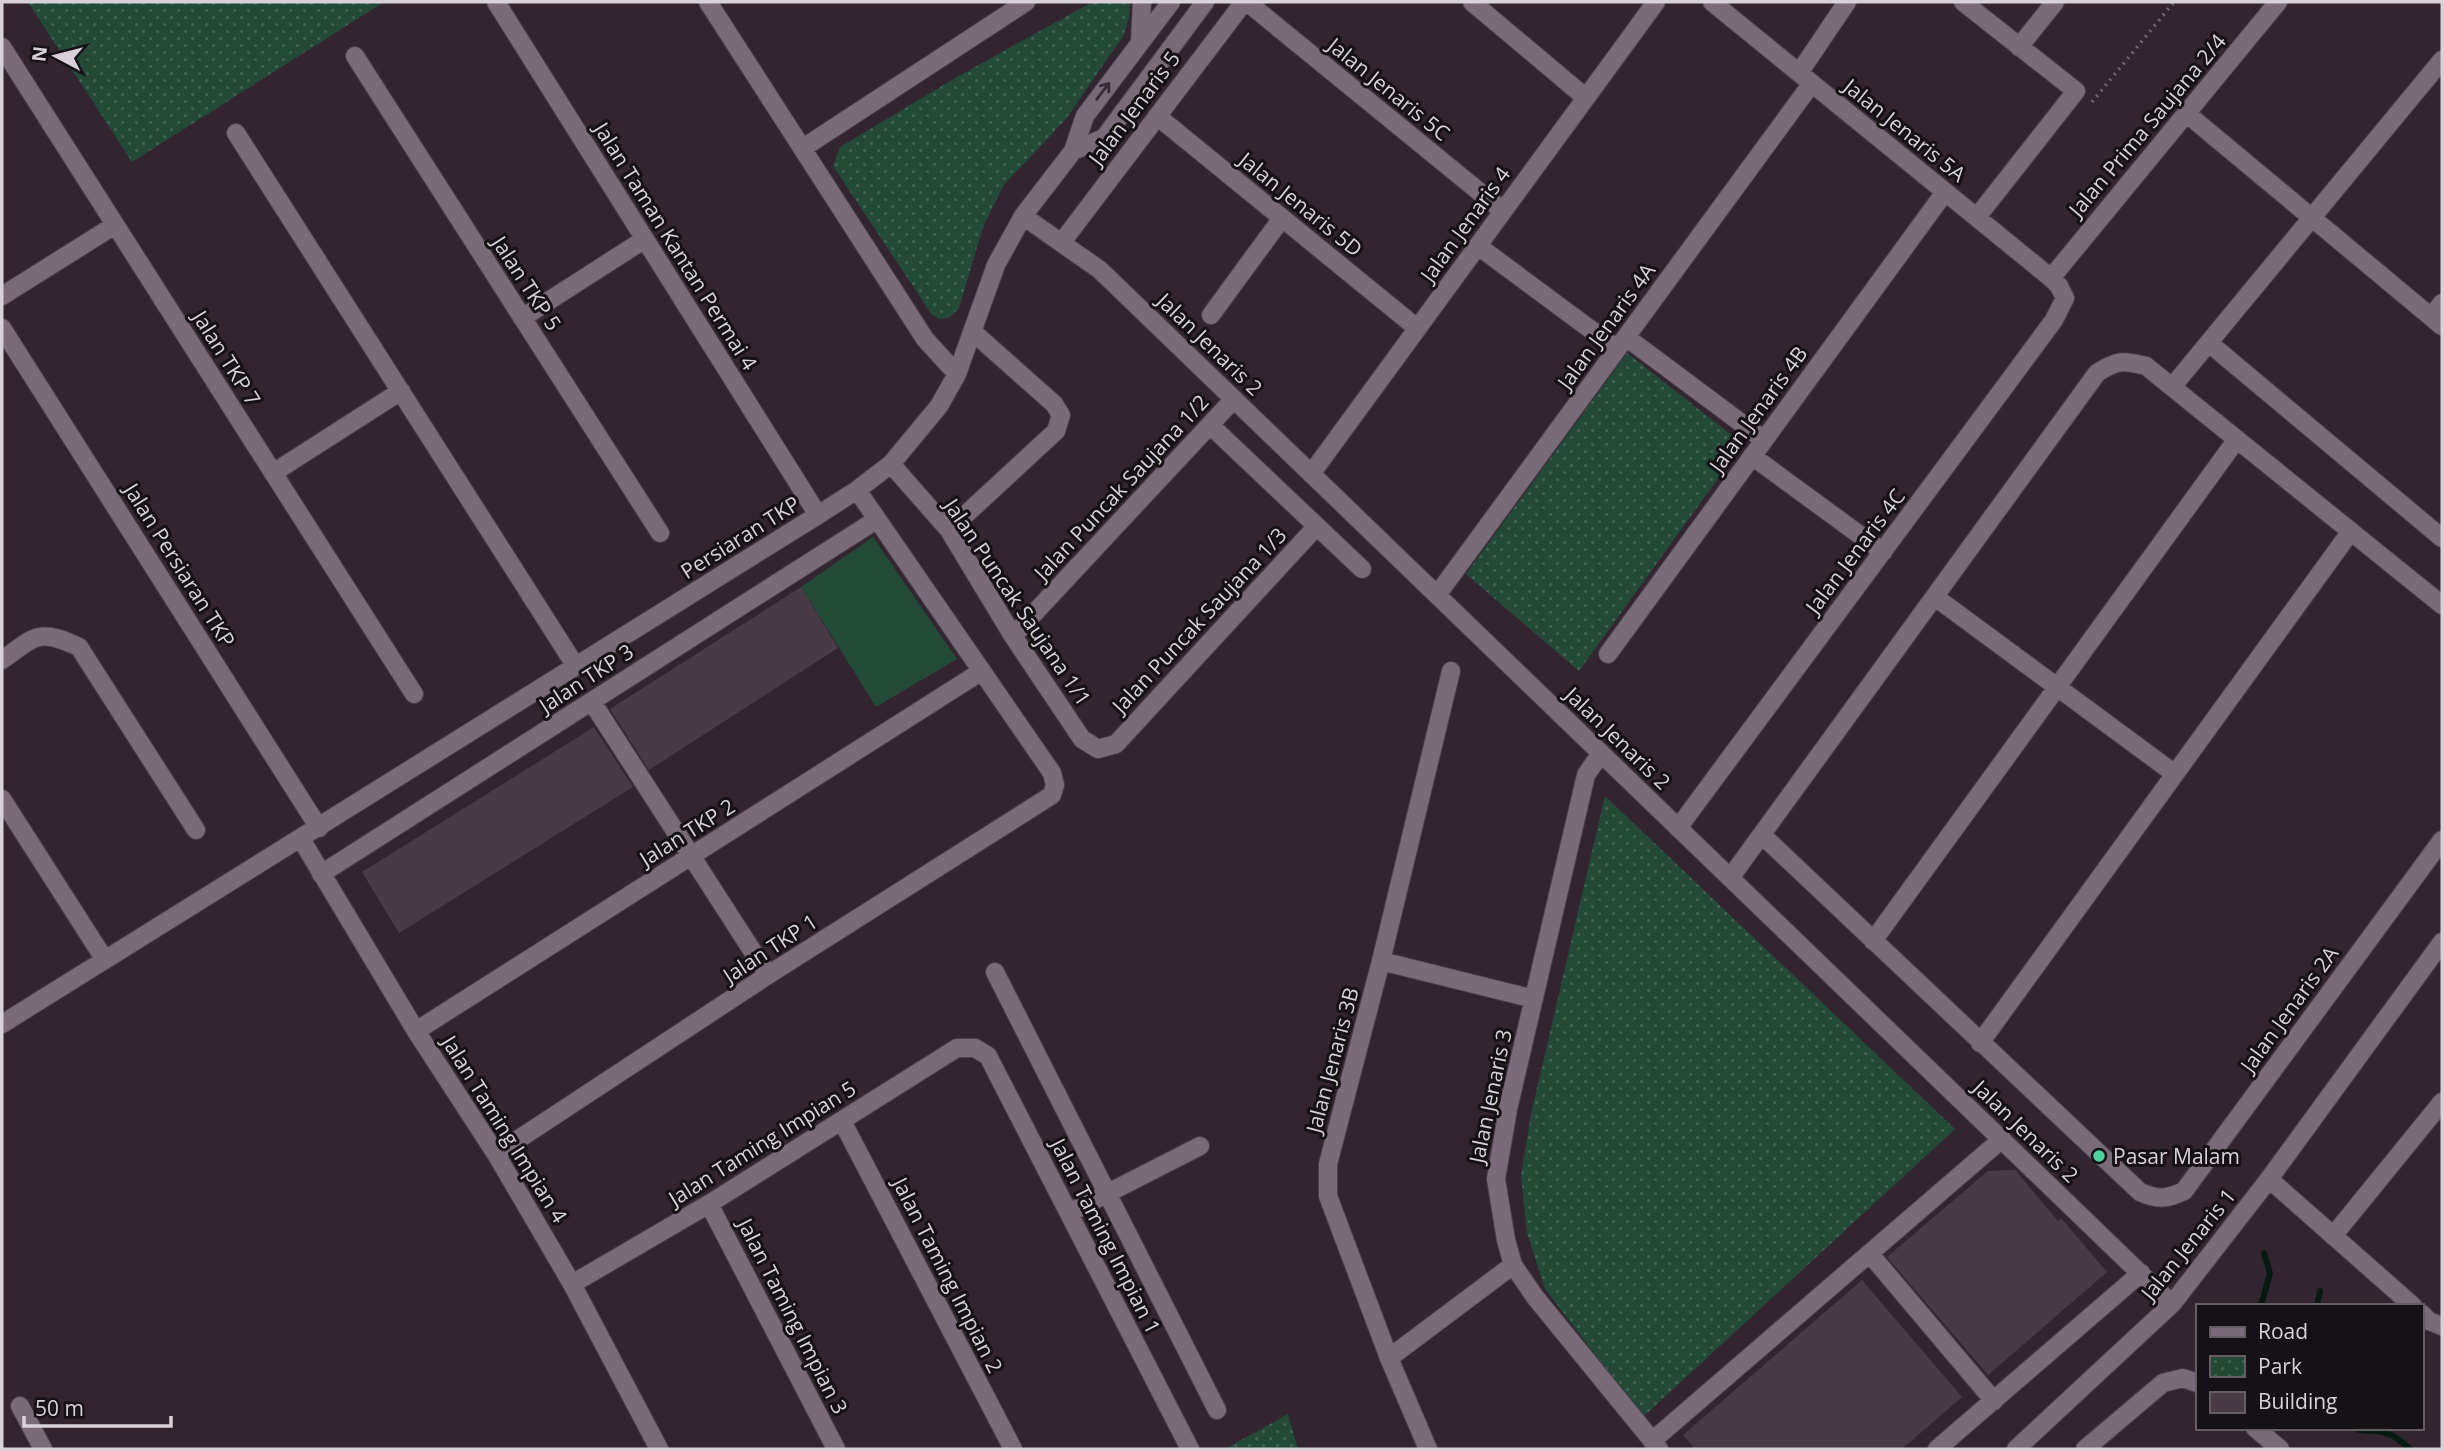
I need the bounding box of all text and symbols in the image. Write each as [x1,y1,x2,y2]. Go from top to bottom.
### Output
north arrow [21,21,91,91]
street label: Jalan Prima Saujana 2/4 [2061,28,2232,224]
street label: Jalan Jenaris 5C [1321,30,1456,147]
text: N [25,45,53,63]
street label: Jalan Jenaris 5 [1081,45,1186,172]
street label: Jalan Jenaris 5A [1837,71,1972,188]
one-way arrow [1096,82,1111,101]
street label: Jalan Taman Kantan Permai 4 [587,115,764,375]
street label: Jalan Jenaris 5D [1232,144,1369,262]
street label: Jalan Jenaris 4 [1413,161,1516,289]
street label: Jalan TKP 5 [485,229,568,336]
street label: Jalan Jenaris 4A [1550,257,1662,396]
street label: Jalan Jenaris 2 [1150,285,1269,401]
street label: Jalan TKP 7 [186,303,267,411]
street label: Jalan Jenaris 4B [1702,340,1813,479]
street label: Jalan Puncak Saujana 1/2 [1026,388,1214,587]
street label: Jalan Persiaran TKP [117,476,242,652]
street label: Jalan Jenaris 4C [1798,483,1911,621]
street label: Persiaran TKP [675,489,805,585]
street label: Jalan Puncak Saujana 1/1 [937,491,1098,711]
street label: Jalan Puncak Saujana 1/3 [1104,521,1292,720]
street label: Jalan TKP 3 [532,637,639,720]
street label: Jalan Jenaris 2 [1558,679,1677,795]
street label: Jalan TKP 2 [632,792,740,873]
street label: Jalan TKP 1 [716,907,823,990]
street label: Jalan Jenaris 2A [2233,940,2345,1079]
street label: Jalan Jenaris 3B [1299,984,1365,1138]
street label: Jalan Jenaris 3 [1462,1027,1518,1167]
street label: Jalan Taming Impian 4 [435,1028,574,1228]
street label: Jalan Jenaris 2 [1966,1072,2085,1188]
street label: Jalan Taming Impian 5 [661,1074,861,1213]
street label: Jalan Taming Impian 1 [1044,1132,1167,1338]
place label: Pasar Malam [2113,1142,2240,1170]
marker: Pasar Malam [2091,1148,2107,1164]
street label: Jalan Taming Impian 2 [886,1171,1009,1377]
street label: Jalan Jenaris 1 [2133,1182,2242,1307]
street label: Jalan Taming Impian 3 [731,1212,854,1418]
legend [2196,1304,2423,1430]
text: Road [2258,1317,2308,1345]
text: Park [2258,1352,2302,1380]
scale bar [24,1384,172,1428]
text: Building [2258,1387,2337,1415]
text: 50 m [35,1394,84,1422]

